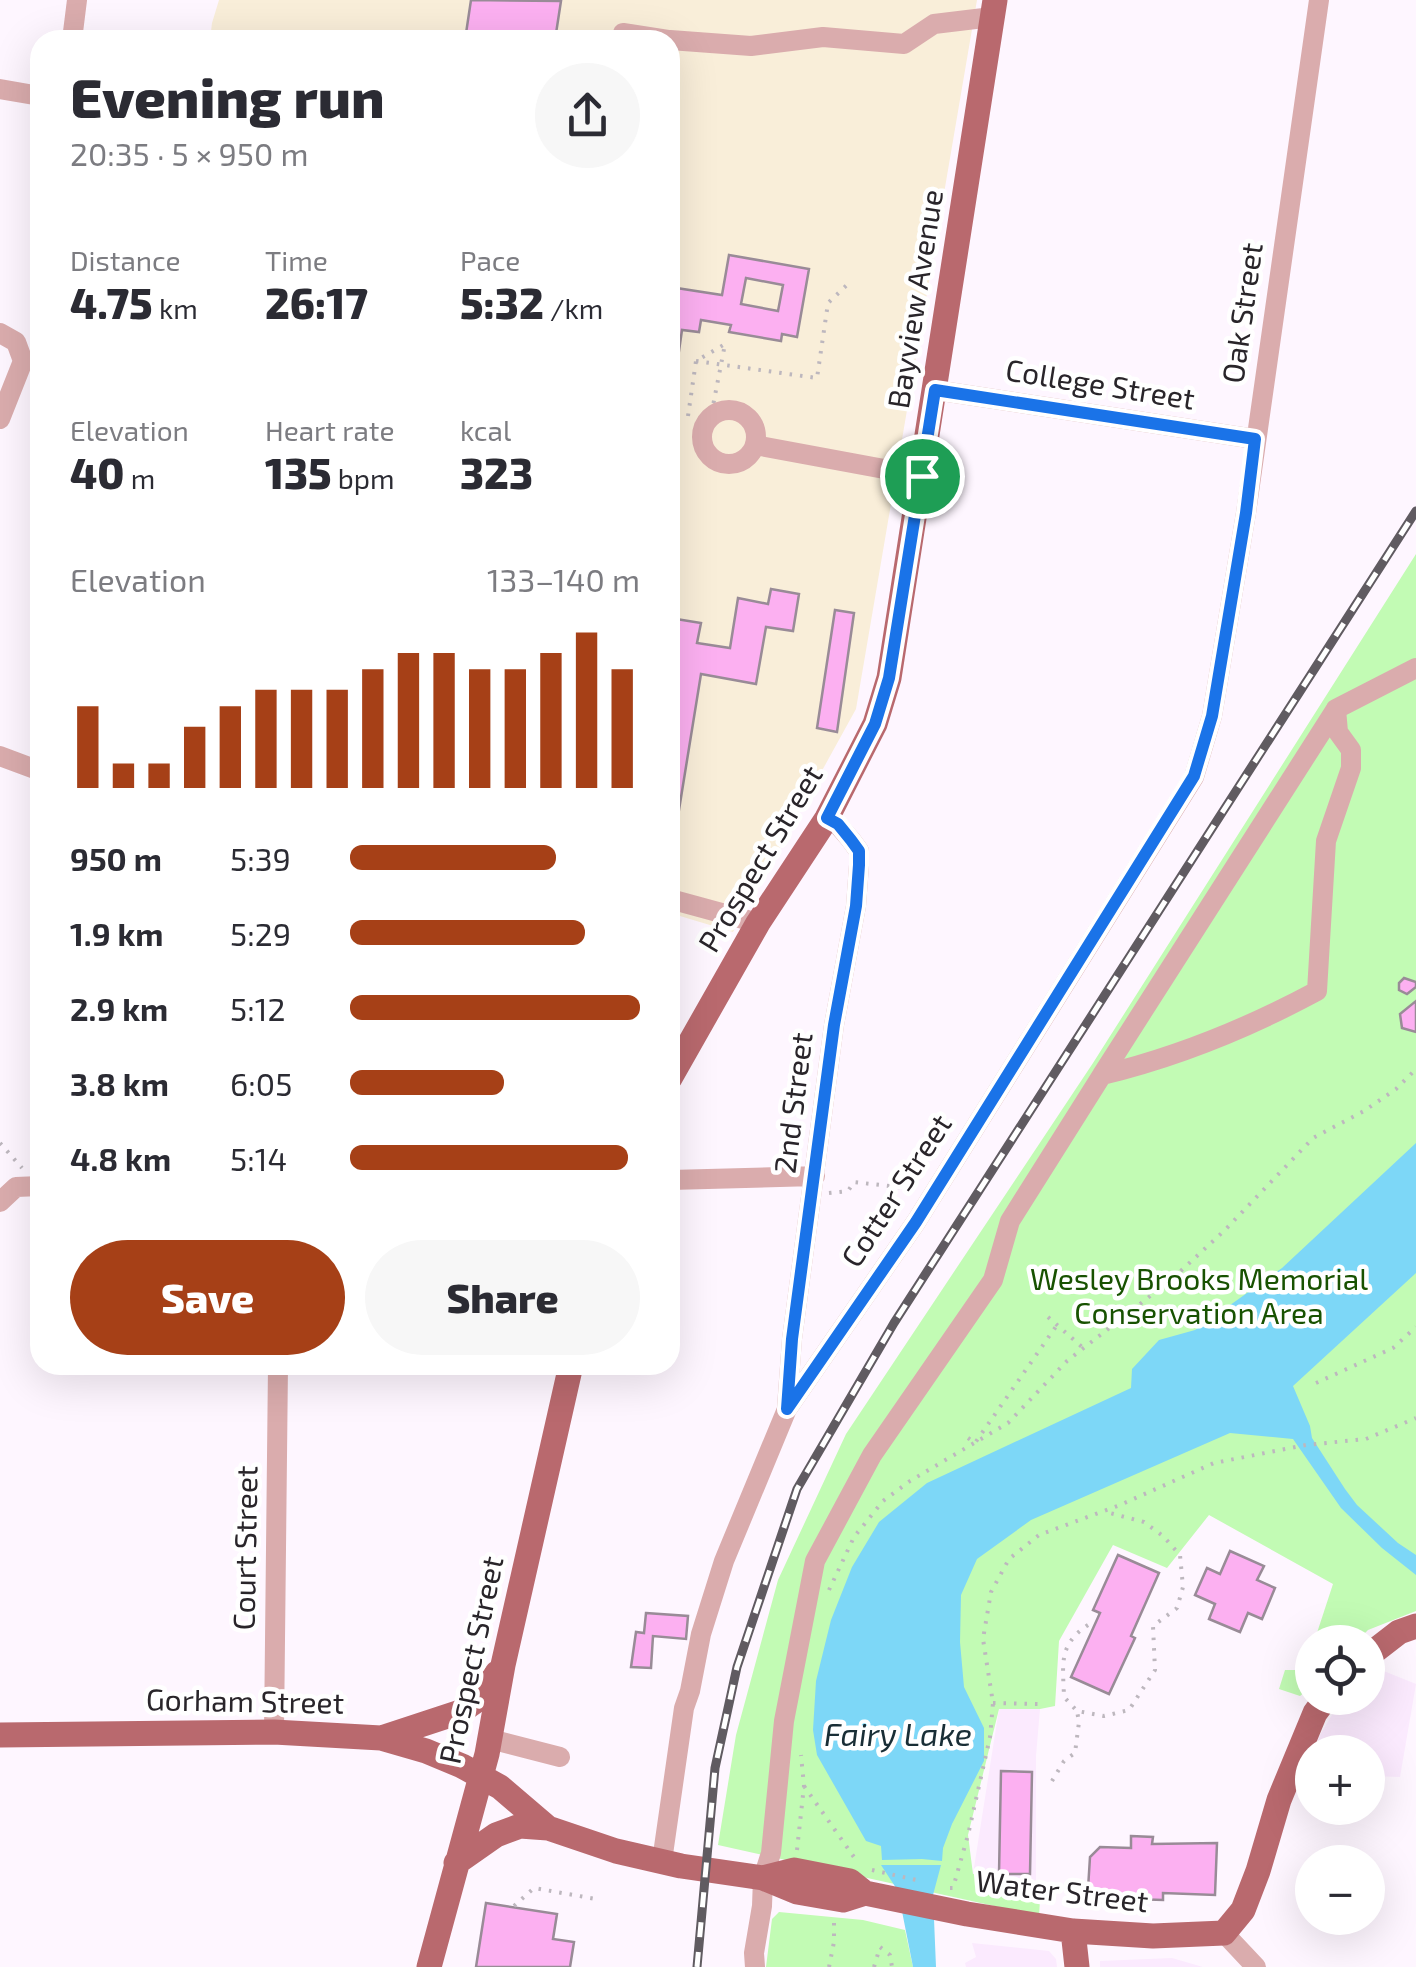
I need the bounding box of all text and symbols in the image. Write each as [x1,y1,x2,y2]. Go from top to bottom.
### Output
text: Evening run [70,63,385,129]
button: share [535,63,640,168]
text: 20:35 · 5 × 950 m [70,134,308,172]
street label: Bayview Avenue [879,187,949,411]
street label: Oak Street [1213,240,1269,385]
text: Distance [70,243,181,277]
text: Time [265,243,328,277]
text: Pace [460,243,520,277]
text: 4.75 [70,277,153,327]
text: 26:17 [265,277,368,327]
text: 5:32 [460,277,544,327]
text: km [153,291,198,325]
text: /km [544,291,603,325]
street label: College Street [1003,350,1197,416]
text: Elevation [70,413,189,447]
text: Heart rate [265,413,395,447]
text: kcal [460,413,511,447]
pin [880,434,965,519]
text: 40 [70,447,124,497]
text: 135 [265,447,332,497]
text: 323 [460,447,533,497]
icon: arrive [895,449,950,504]
text: m [124,461,155,495]
text: bpm [332,461,395,495]
text: Elevation [70,560,206,598]
text: 133–140 m [487,560,640,598]
street label: Prospect Street [689,758,829,958]
text: 950 m [70,839,162,877]
text: 5:39 [230,839,291,877]
text: 1.9 km [70,914,164,952]
text: 5:29 [230,914,291,952]
text: 2.9 km [70,989,168,1027]
text: 5:12 [230,989,285,1027]
street label: 2nd Street [766,1030,819,1175]
text: 3.8 km [70,1064,169,1102]
text: 6:05 [230,1064,292,1102]
street label: Cotter Street [833,1107,958,1273]
text: 4.8 km [70,1139,171,1177]
text: 5:14 [230,1139,287,1177]
button: Save [70,1240,345,1355]
button: Share [365,1240,640,1355]
park label: Wesley Brooks Memorial Conservation Area [1030,1260,1368,1330]
street label: Court Street [225,1465,263,1631]
street label: Prospect Street [430,1553,510,1767]
map controls [1295,1625,1385,1935]
button: locate [1295,1625,1385,1715]
street label: Gorham Street [146,1680,344,1720]
water label: Fairy Lake [824,1714,972,1753]
button: + [1295,1735,1385,1825]
button: − [1295,1845,1385,1935]
street label: Water Street [974,1862,1151,1918]

